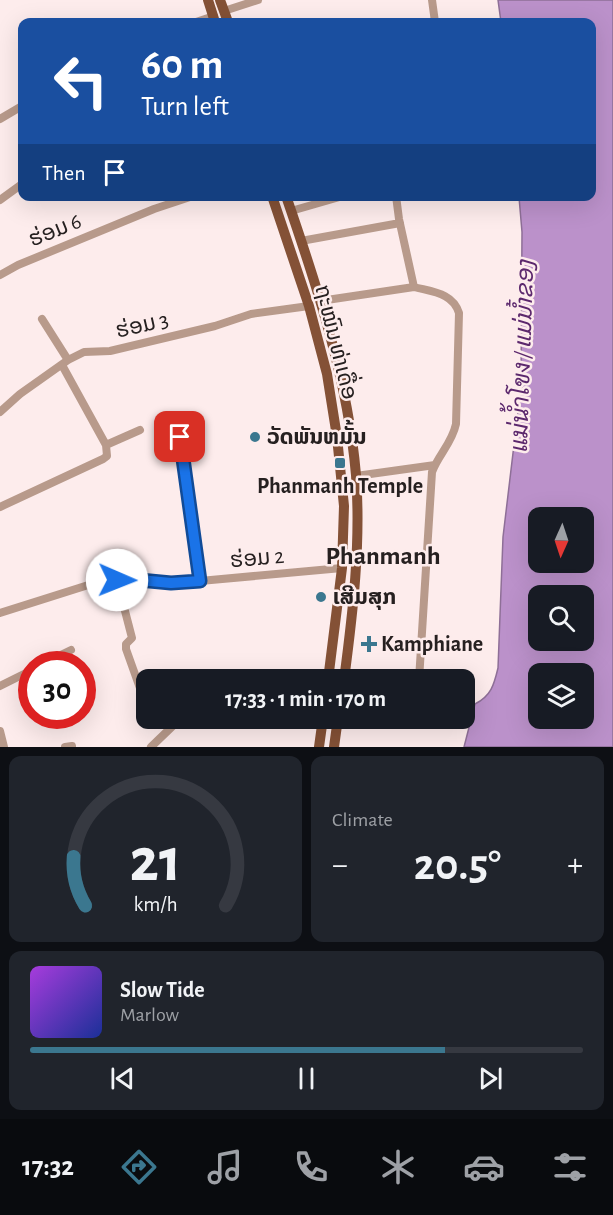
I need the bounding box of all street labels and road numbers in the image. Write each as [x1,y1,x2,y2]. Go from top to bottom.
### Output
street label: ຮ່ອມ 6 [26,210,84,250]
street label: ຖະໝົນ ທ່າເດື່ອ [311,281,367,402]
street label: ຮ່ອມ 3 [114,308,170,342]
street label: ຮ່ອມ 2 [229,545,285,571]

